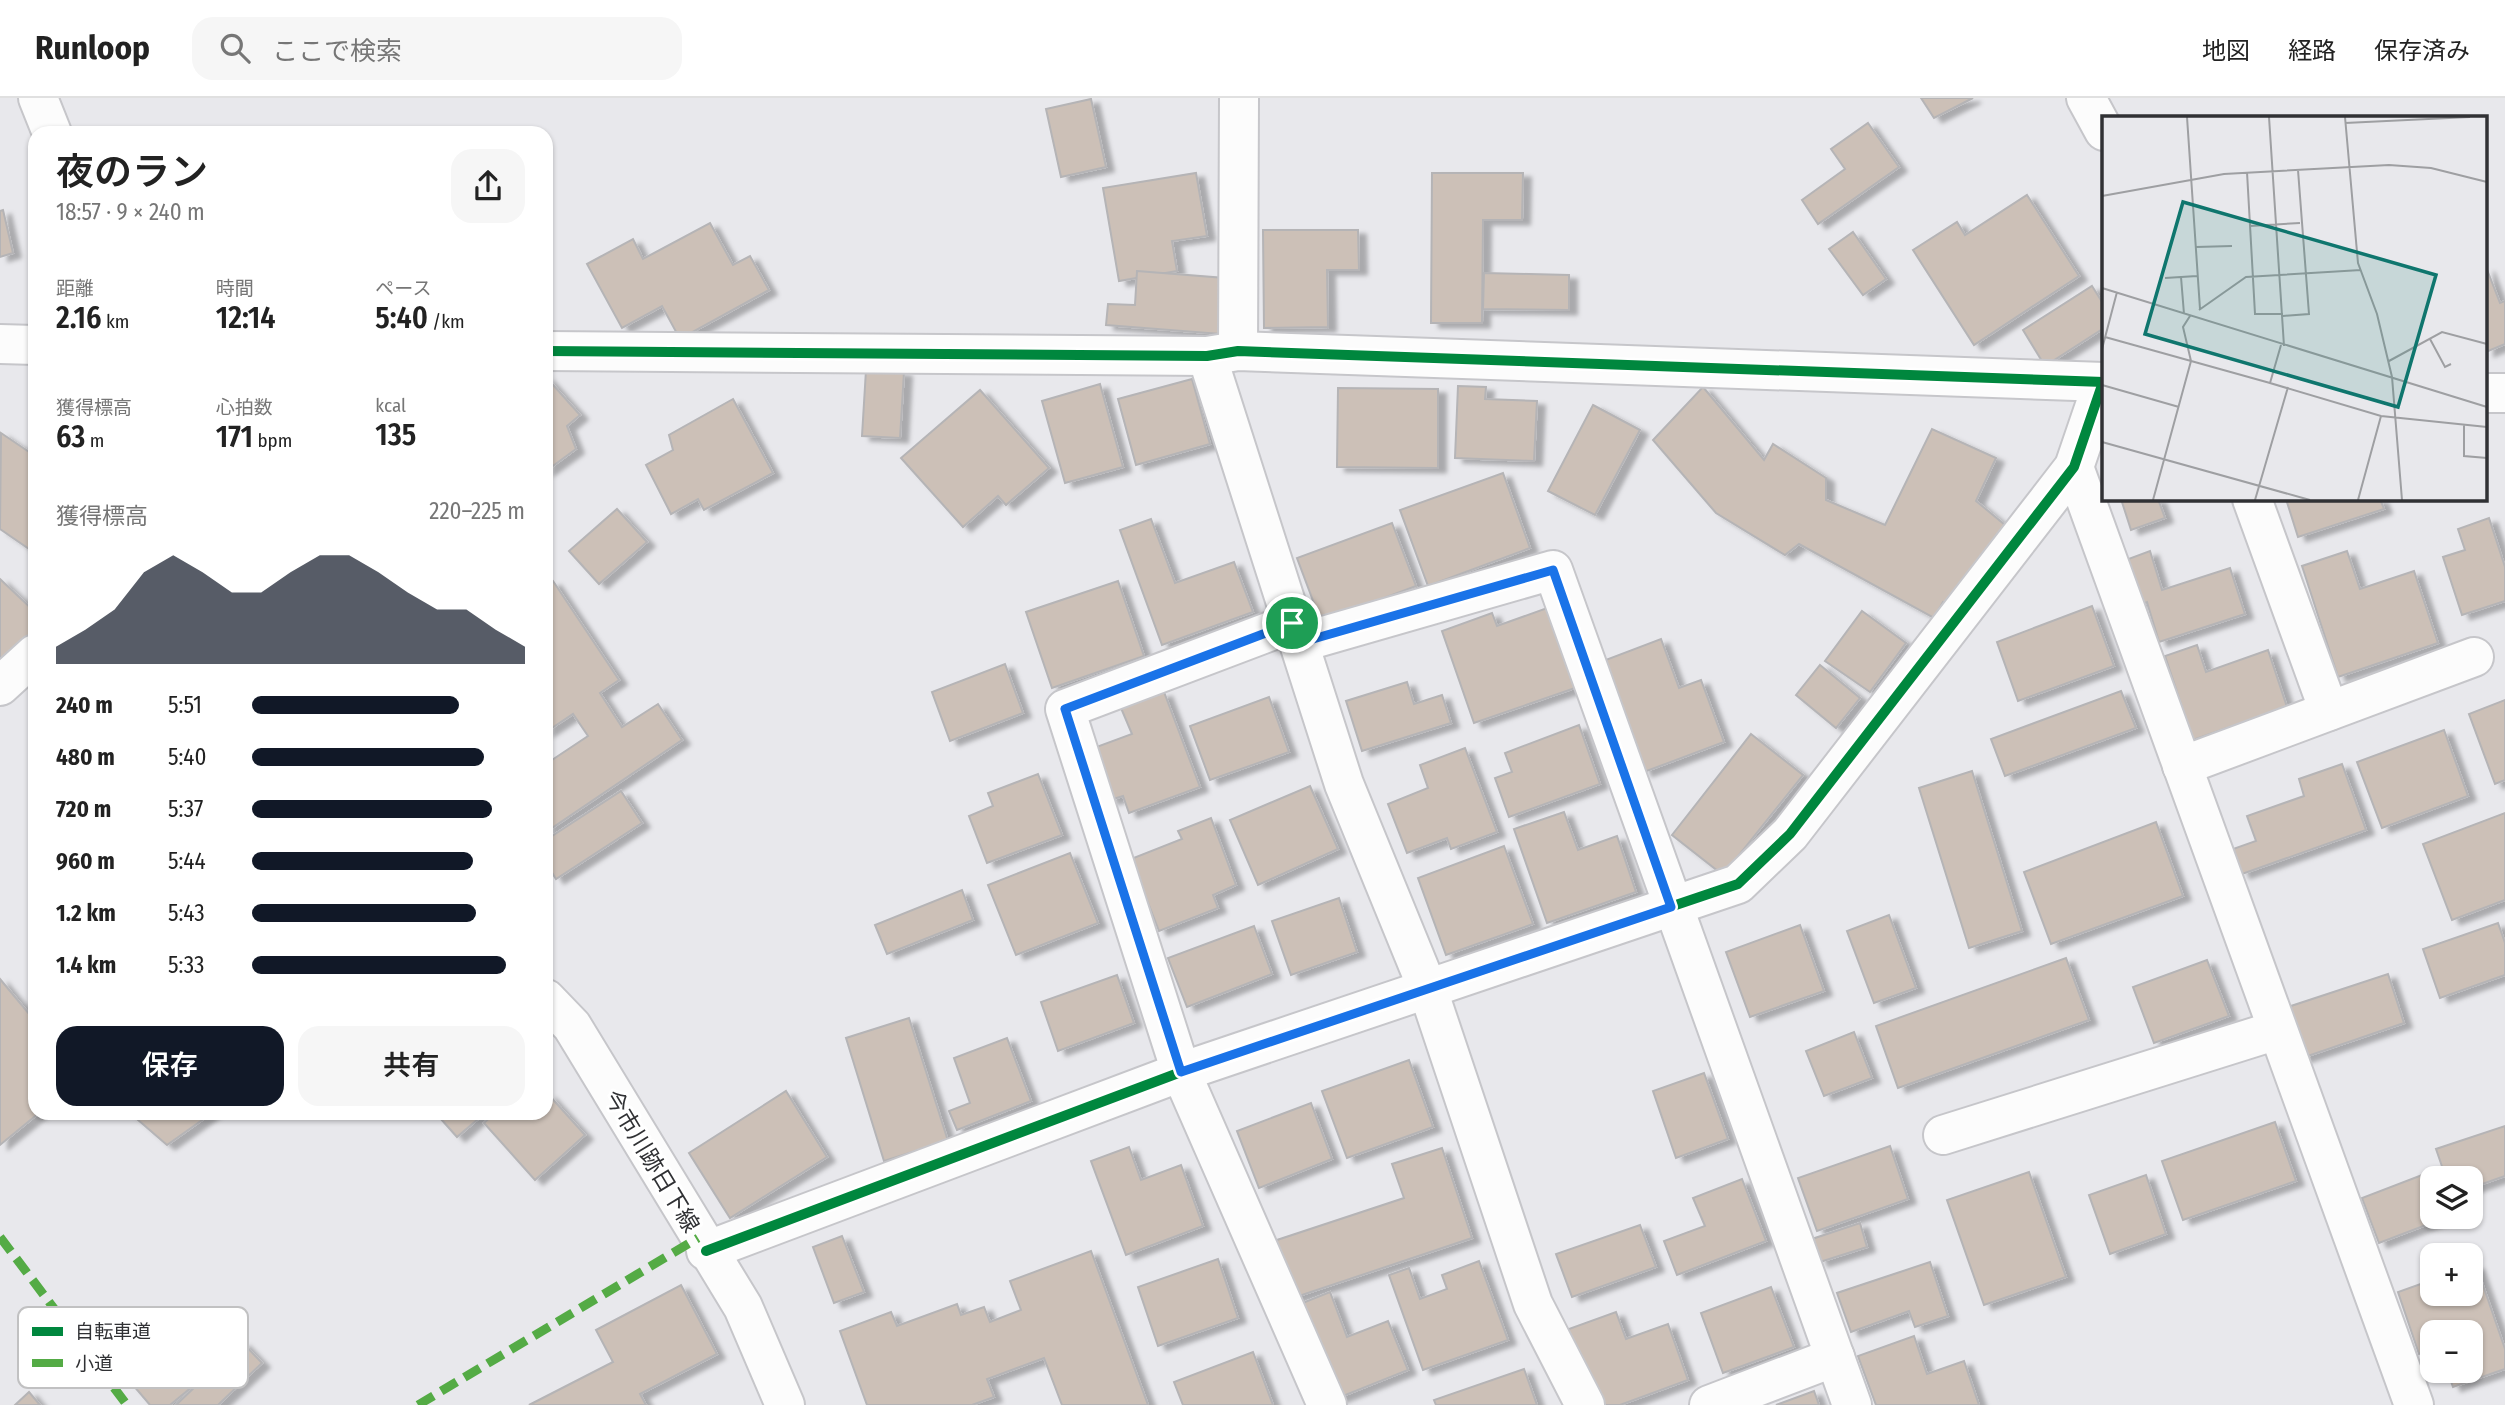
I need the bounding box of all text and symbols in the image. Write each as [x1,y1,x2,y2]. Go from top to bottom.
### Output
search box [192,17,682,80]
text: Runloop [35,28,150,68]
icon: search [216,29,254,67]
text: ここで検索 [272,36,402,67]
text: 地図 [2202,37,2250,65]
text: 経路 [2288,37,2336,65]
text: 保存済み [2374,37,2470,65]
inset map [2102,116,2488,500]
text: 夜のラン [56,149,208,195]
button: share [451,149,525,223]
text: 18:57 · 9 × 240 m [56,198,205,226]
text: 距離 [56,277,94,300]
text: 時間 [216,277,254,300]
text: ペース [375,277,431,300]
text: 2.16 [56,300,102,336]
text: 12:14 [216,300,275,336]
text: 5:40 [375,300,428,336]
text: km [102,310,129,333]
text: /km [428,310,465,333]
text: kcal [375,394,406,417]
text: 獲得標高 [56,396,132,419]
text: 心拍数 [216,396,273,419]
text: 135 [375,417,416,453]
text: 63 [56,419,85,455]
text: 171 [216,419,253,455]
text: m [85,429,104,452]
text: bpm [253,429,292,452]
text: 220–225 m [429,497,525,525]
text: 獲得標高 [56,502,148,530]
pin [1262,593,1322,653]
icon: arrive [1273,604,1311,642]
text: 240 m [56,691,113,719]
text: 5:51 [168,691,202,719]
text: 480 m [56,743,115,771]
text: 5:40 [168,743,206,771]
text: 720 m [56,795,111,823]
text: 5:37 [168,795,203,823]
text: 960 m [56,847,115,875]
text: 5:44 [168,847,206,875]
text: 1.2 km [56,899,116,927]
text: 5:43 [168,899,205,927]
text: 1.4 km [56,951,116,979]
text: 5:33 [168,951,204,979]
button: 保存 [56,1026,284,1106]
button: 共有 [298,1026,525,1106]
street label: 今市川跡日下線 [599,1085,705,1237]
map controls [2420,1166,2483,1383]
button: layers [2420,1166,2483,1229]
button: + [2420,1243,2483,1306]
legend [18,1307,248,1388]
text: 自転車道 [75,1320,151,1343]
button: − [2420,1320,2483,1383]
text: 小道 [75,1352,113,1375]

